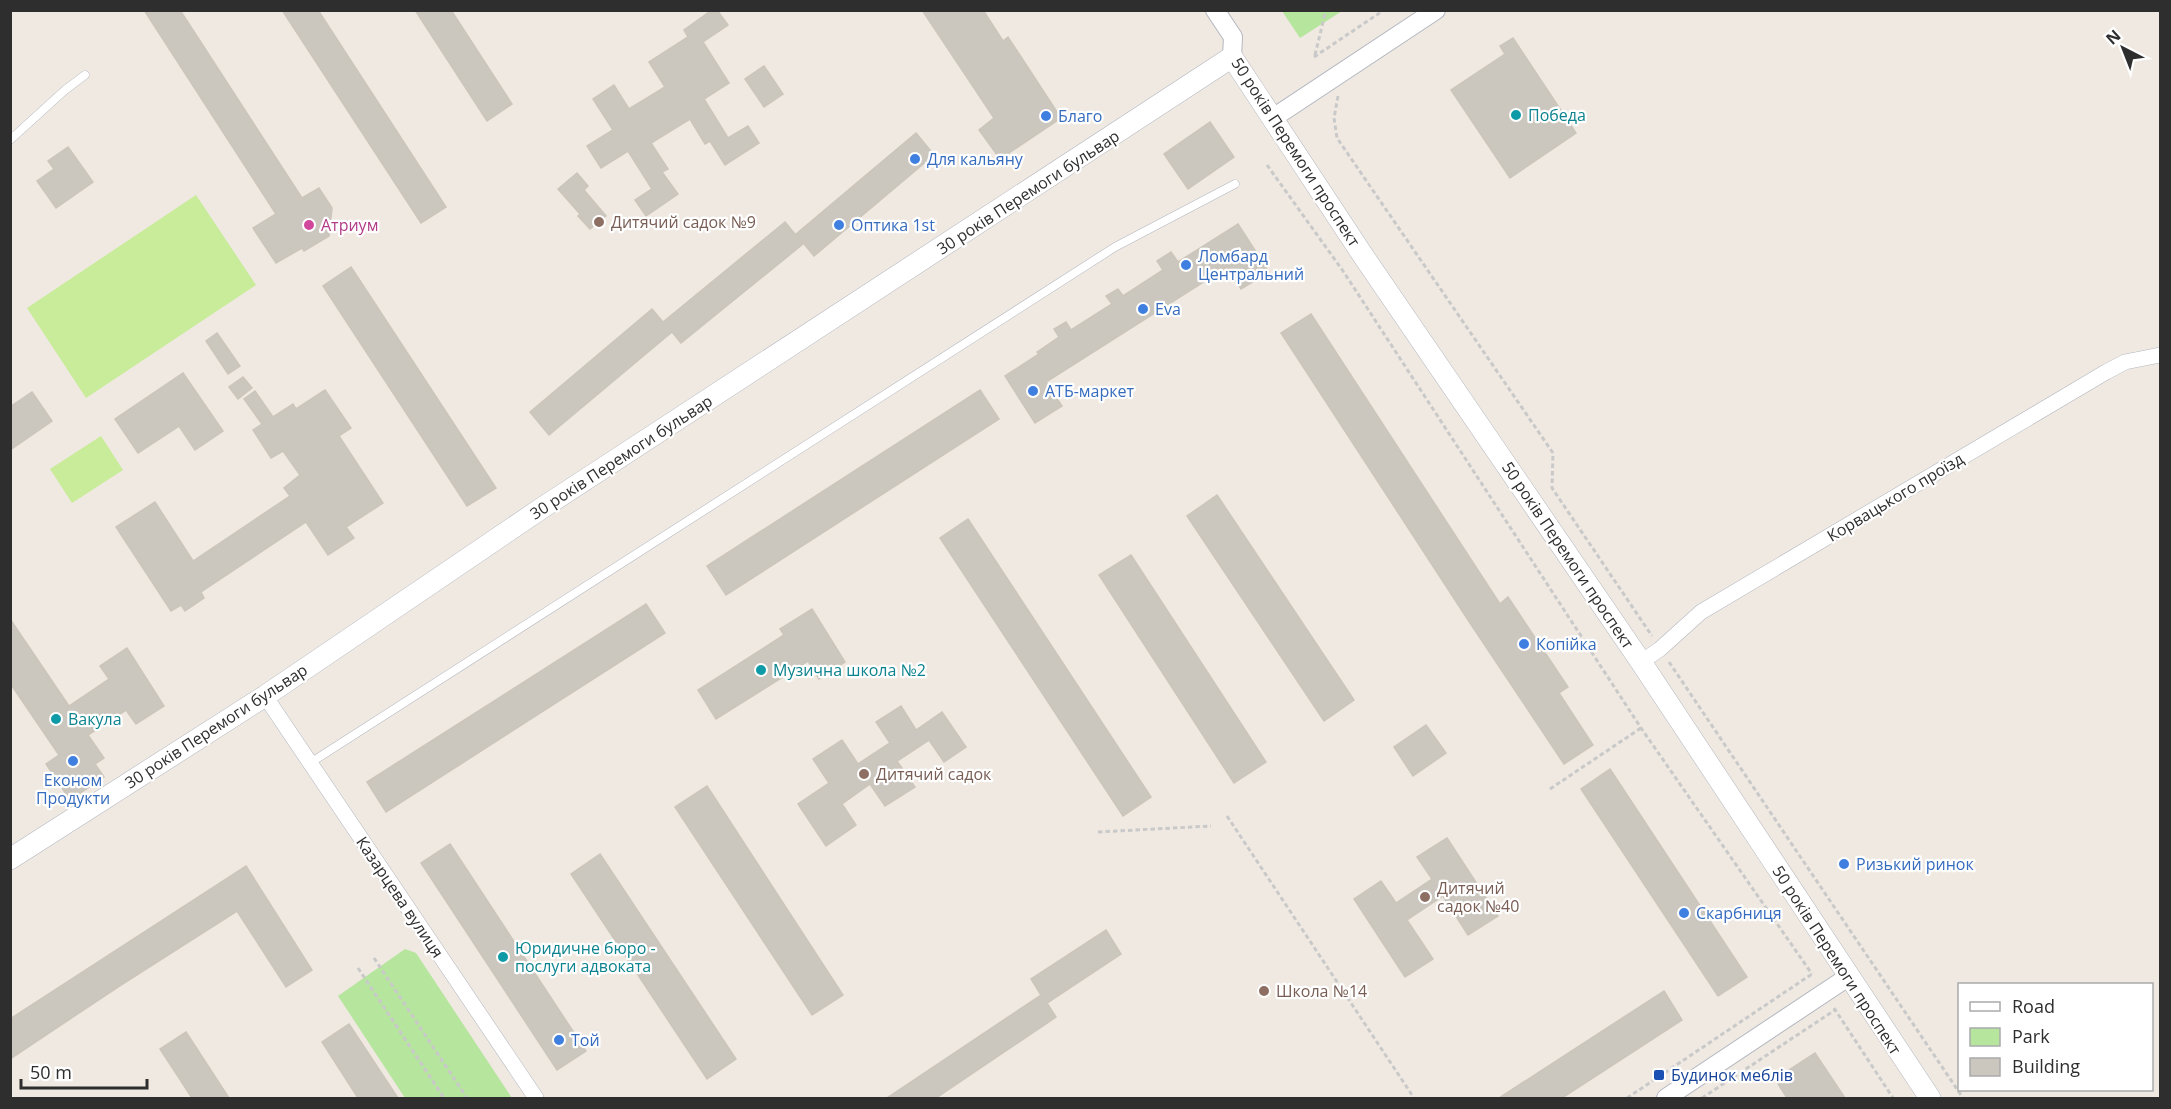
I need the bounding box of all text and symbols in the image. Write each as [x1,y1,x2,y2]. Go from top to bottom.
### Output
north arrow [2093,18,2153,78]
text: N [2101,24,2125,49]
street label: 50 років Перемоги проспект [1227,53,1366,251]
place label: Победа [1528,104,1586,126]
place label: Благо [1058,105,1102,127]
marker: Победа [1509,108,1523,122]
marker: Благо [1039,109,1053,123]
street label: 30 років Перемоги бульвар [932,125,1124,259]
place label: Для кальяну [927,148,1024,170]
marker: Для кальяну [908,152,922,166]
place label: Дитячий садок №9 [611,211,756,233]
place label: Атриум [321,214,378,236]
place label: Оптика 1st [851,214,935,236]
marker: Дитячий садок №9 [592,215,606,229]
marker: Атриум [302,218,316,232]
marker: Оптика 1st [832,218,846,232]
place label: Ломбард Центральний [1198,245,1304,285]
marker: Ломбард Центральний [1179,258,1193,272]
place label: Eva [1155,298,1181,320]
marker: Eva [1136,302,1150,316]
place label: АТБ-маркет [1045,380,1135,402]
marker: АТБ-маркет [1026,384,1040,398]
street label: 30 років Перемоги бульвар [525,390,717,524]
street label: Корвацького проїзд [1823,448,1967,546]
street label: 50 років Перемоги проспект [1497,457,1639,653]
place label: Копійка [1536,633,1597,655]
marker: Копійка [1517,637,1531,651]
street label: 30 років Перемоги бульвар [120,659,312,793]
place label: Музична школа №2 [773,659,926,681]
marker: Музична школа №2 [754,663,768,677]
place label: Вакула [68,708,122,730]
marker: Вакула [49,712,63,726]
marker: Економ Продукти [66,754,80,768]
place label: Дитячий садок [876,763,992,785]
marker: Дитячий садок [857,767,871,781]
place label: Економ Продукти [36,769,110,809]
street label: Казарцева вулиця [351,832,449,962]
place label: Ризький ринок [1856,853,1974,875]
marker: Ризький ринок [1837,857,1851,871]
street label: 50 років Перемоги проспект [1768,861,1907,1059]
place label: Дитячий садок №40 [1437,877,1519,917]
marker: Дитячий садок №40 [1418,890,1432,904]
place label: Скарбниця [1696,902,1782,924]
marker: Скарбниця [1677,906,1691,920]
place label: Юридичне бюро - послуги адвоката [515,937,656,977]
marker: Юридичне бюро - послуги адвоката [496,950,510,964]
place label: Школа №14 [1276,980,1367,1002]
legend [1958,983,2153,1091]
marker: Школа №14 [1257,984,1271,998]
text: Road [2012,994,2055,1018]
text: Park [2012,1024,2050,1048]
place label: Той [571,1029,600,1051]
marker: Той [552,1033,566,1047]
scale bar [21,1052,147,1090]
text: Building [2012,1054,2080,1078]
text: 50 m [30,1060,72,1084]
place label: Будинок меблів [1671,1064,1793,1086]
marker: Будинок меблів [1652,1068,1666,1082]

